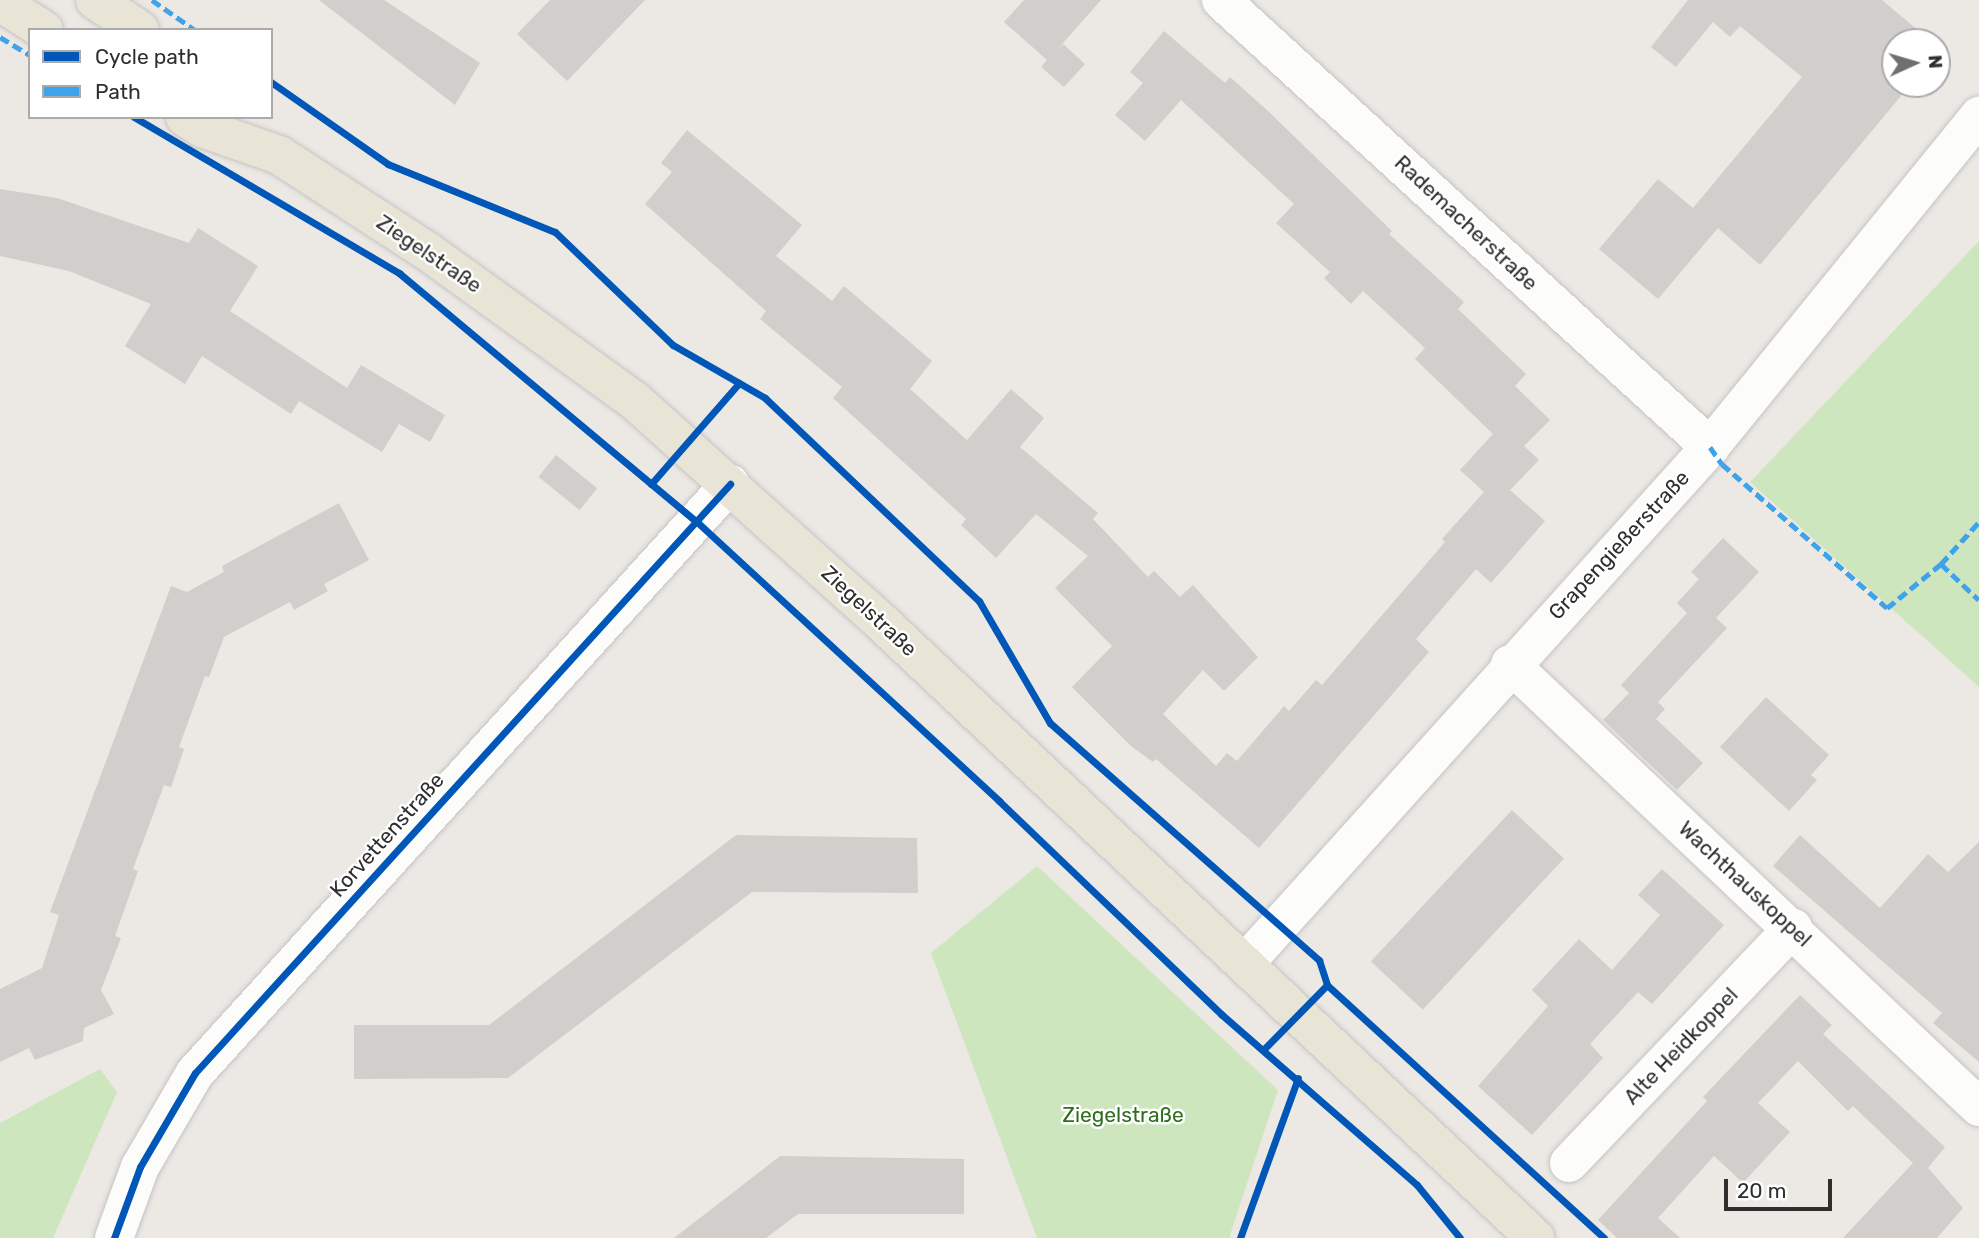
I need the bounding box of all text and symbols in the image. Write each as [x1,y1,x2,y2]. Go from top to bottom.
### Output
legend [28,28,273,119]
north arrow [1881,28,1951,98]
text: Cycle path [95,44,199,69]
text: N [1924,54,1947,69]
text: Path [95,79,141,104]
street label: Rademacherstraße [1389,150,1543,296]
street label: Ziegelstraße [372,210,486,298]
street label: Grapengießerstraße [1543,465,1695,625]
street label: Ziegelstraße [816,560,922,662]
street label: Korvettenstraße [325,768,449,902]
street label: Wachthauskoppel [1673,816,1817,952]
street label: Alte Heidkoppel [1619,982,1743,1110]
park label: Ziegelstraße [1062,1102,1184,1128]
scale bar [1727,1164,1836,1208]
text: 20 m [1737,1178,1786,1203]

